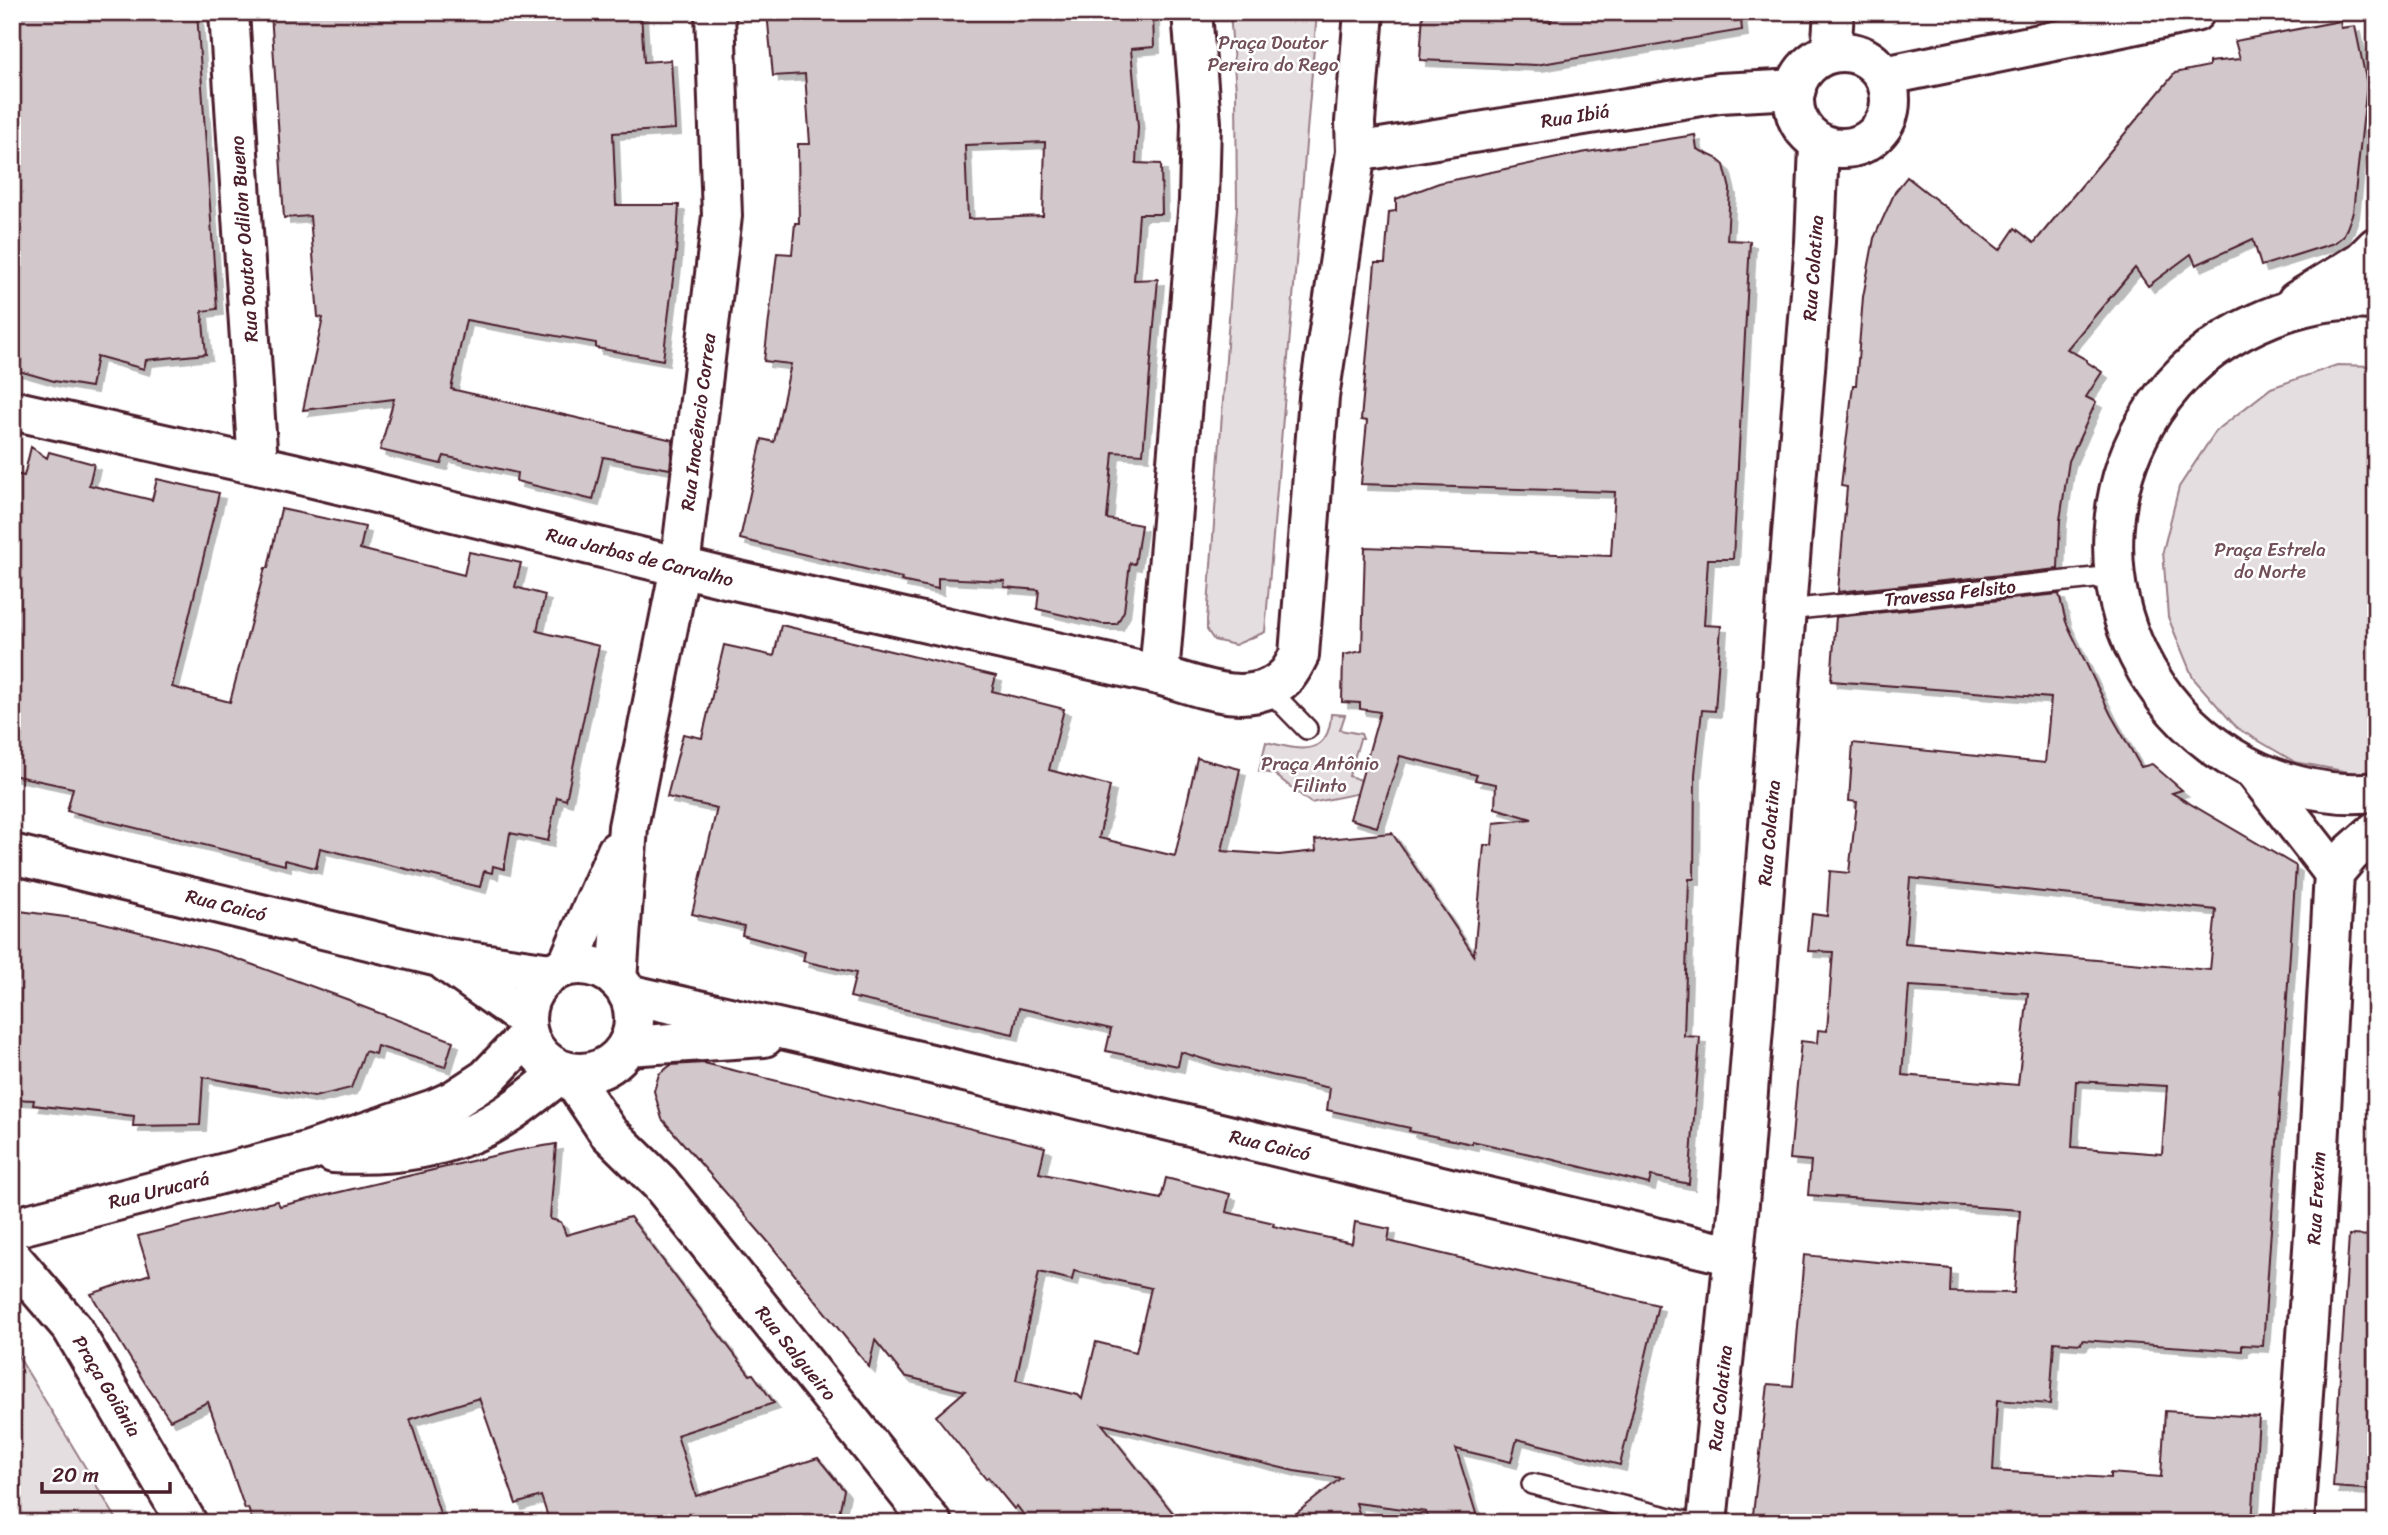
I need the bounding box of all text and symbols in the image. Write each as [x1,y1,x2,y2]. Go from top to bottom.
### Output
park label: Praça Doutor Pereira do Rego [1208,26,1339,81]
street label: Rua Ibiá [1538,94,1612,138]
street label: Rua Doutor Odilon Bueno [220,134,268,343]
street label: Rua Colatina [1793,214,1833,322]
street label: Rua Inocêncio Correa [671,331,725,513]
street label: Rua Jarbas de Carvalho [543,518,738,596]
park label: Praça Estrela do Norte [2214,533,2326,588]
street label: Travessa Felsito [1883,570,2017,616]
park label: Praça Antônio Filinto [1261,747,1379,802]
street label: Rua Colatina [1748,778,1790,887]
street label: Rua Caicó [182,879,270,931]
street label: Rua Caicó [1226,1120,1314,1170]
street label: Rua Erexim [2297,1151,2335,1245]
street label: Rua Urucará [105,1161,213,1218]
street label: Rua Salgueiro [747,1298,845,1408]
street label: Praça Goiânia [64,1329,151,1444]
street label: Rua Colatina [1698,1343,1742,1452]
scale bar [42,1451,170,1495]
text: 20 m [52,1456,99,1494]

